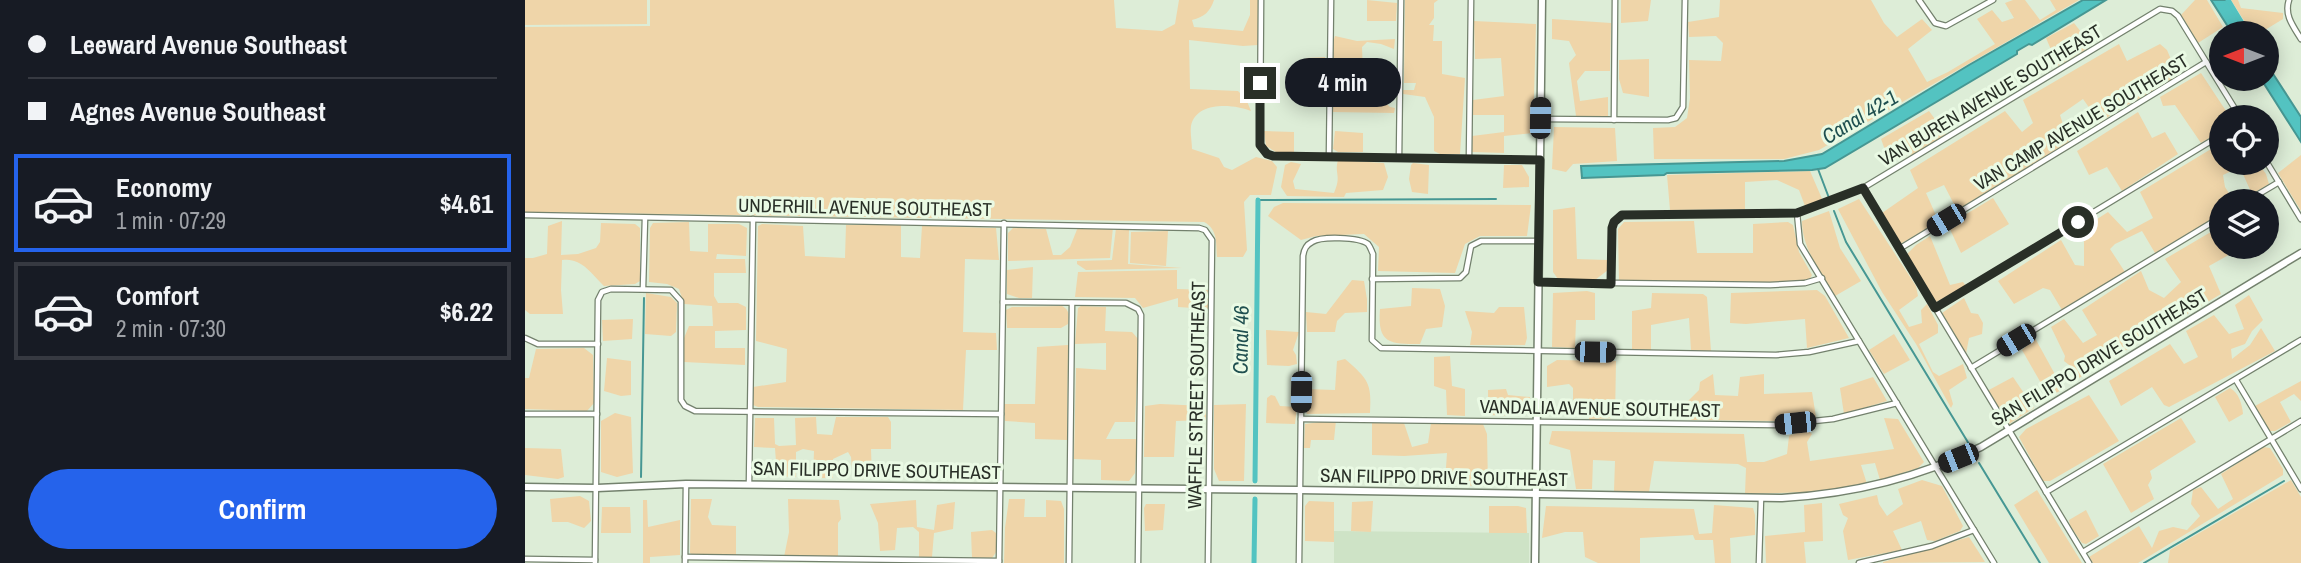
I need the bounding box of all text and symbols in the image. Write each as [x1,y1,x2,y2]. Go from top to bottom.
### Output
street label: VAN BUREN AVENUE SOUTHEAST [1874,18,2107,172]
north arrow [2209,21,2279,91]
map controls [2209,21,2279,259]
text: Leeward Avenue Southeast [70,27,347,62]
street label: VAN CAMP AVENUE SOUTHEAST [1969,47,2194,196]
callout: 4 min [1285,58,1400,108]
route end [1244,67,1276,99]
text: 4 min [1318,67,1368,98]
water label: Canal 42-1 [1816,82,1903,151]
text: Agnes Avenue Southeast [70,94,326,129]
car [1530,97,1551,139]
button: locate [2209,105,2279,175]
text: Economy [116,170,212,205]
icon: car [32,172,95,235]
text: $4.61 [440,186,493,221]
button: layers [2209,189,2279,259]
street label: UNDERHILL AVENUE SOUTHEAST [738,192,993,222]
car [1923,200,1970,240]
text: 1 min · 07:29 [116,205,226,236]
route start [2062,206,2094,238]
text: Comfort [116,278,199,313]
icon: car [32,280,95,343]
street label: WAFFLE STREET SOUTHEAST [1181,280,1211,509]
street label: SAN FILIPPO DRIVE SOUTHEAST [1986,282,2212,432]
text: $6.22 [440,294,493,329]
water label: Canal 46 [1225,305,1256,375]
text: 2 min · 07:30 [116,313,226,344]
car [1993,320,2040,360]
car [1574,341,1617,363]
car [1291,371,1312,413]
street label: VANDALIA AVENUE SOUTHEAST [1479,393,1721,423]
car [1774,410,1817,436]
car [1935,440,1982,476]
street label: SAN FILIPPO DRIVE SOUTHEAST [753,455,1001,485]
street label: SAN FILIPPO DRIVE SOUTHEAST [1320,462,1568,492]
button: Confirm [28,469,497,549]

